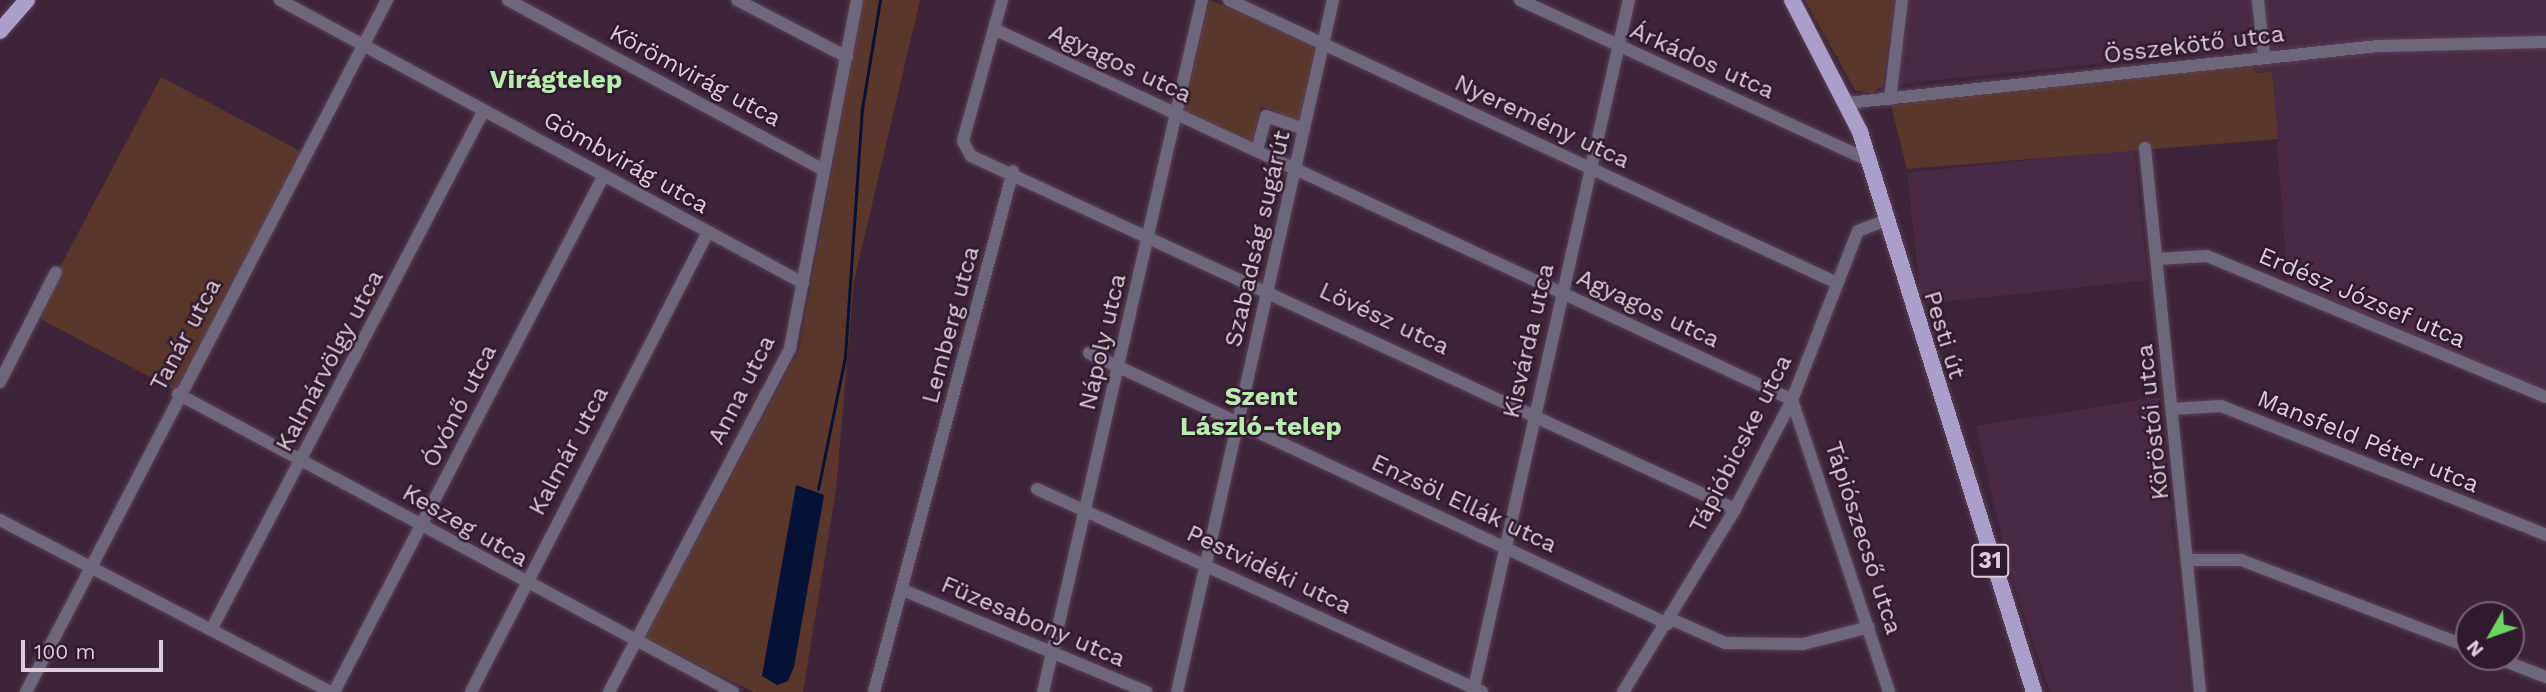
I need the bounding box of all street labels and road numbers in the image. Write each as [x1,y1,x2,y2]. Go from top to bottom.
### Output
street label: Árkádos utca [1625,16,1779,106]
street label: Agyagos utca [1044,18,1196,110]
street label: Körömvirág utca [604,19,786,133]
street label: Összekötő utca [2102,20,2286,70]
street label: Nyeremény utca [1449,69,1635,175]
street label: Gömbvirág utca [538,106,714,220]
street label: Szabadság sugárút [1219,128,1297,350]
street label: Erdész József utca [2253,241,2471,355]
street label: Lemberg utca [916,243,986,407]
street label: Kisvárda utca [1497,261,1561,421]
street label: Agyagos utca [1572,263,1724,355]
street label: Kalmárvölgy utca [270,265,390,457]
street label: Nápoly utca [1073,271,1133,413]
street label: Tanár utca [144,274,228,396]
street label: Lövész utca [1314,276,1454,362]
street label: Pesti út [1917,288,1971,382]
street label: Anna utca [702,330,782,450]
street label: Óvónő utca [417,340,503,472]
street label: Köröstói utca [2130,343,2176,501]
street label: Tápióbicske utca [1684,350,1798,538]
street label: Kalmár utca [523,381,615,521]
street label: Mansfeld Péter utca [2253,384,2483,500]
street label: Tápiószecső utca [1818,438,1908,638]
street label: Enzsöl Ellák utca [1366,448,1562,560]
street label: Keszeg utca [397,478,533,574]
street label: Pestvidéki utca [1182,519,1356,621]
road number: 31 [1971,541,2009,580]
street label: Füzesabony utca [936,570,1130,674]

